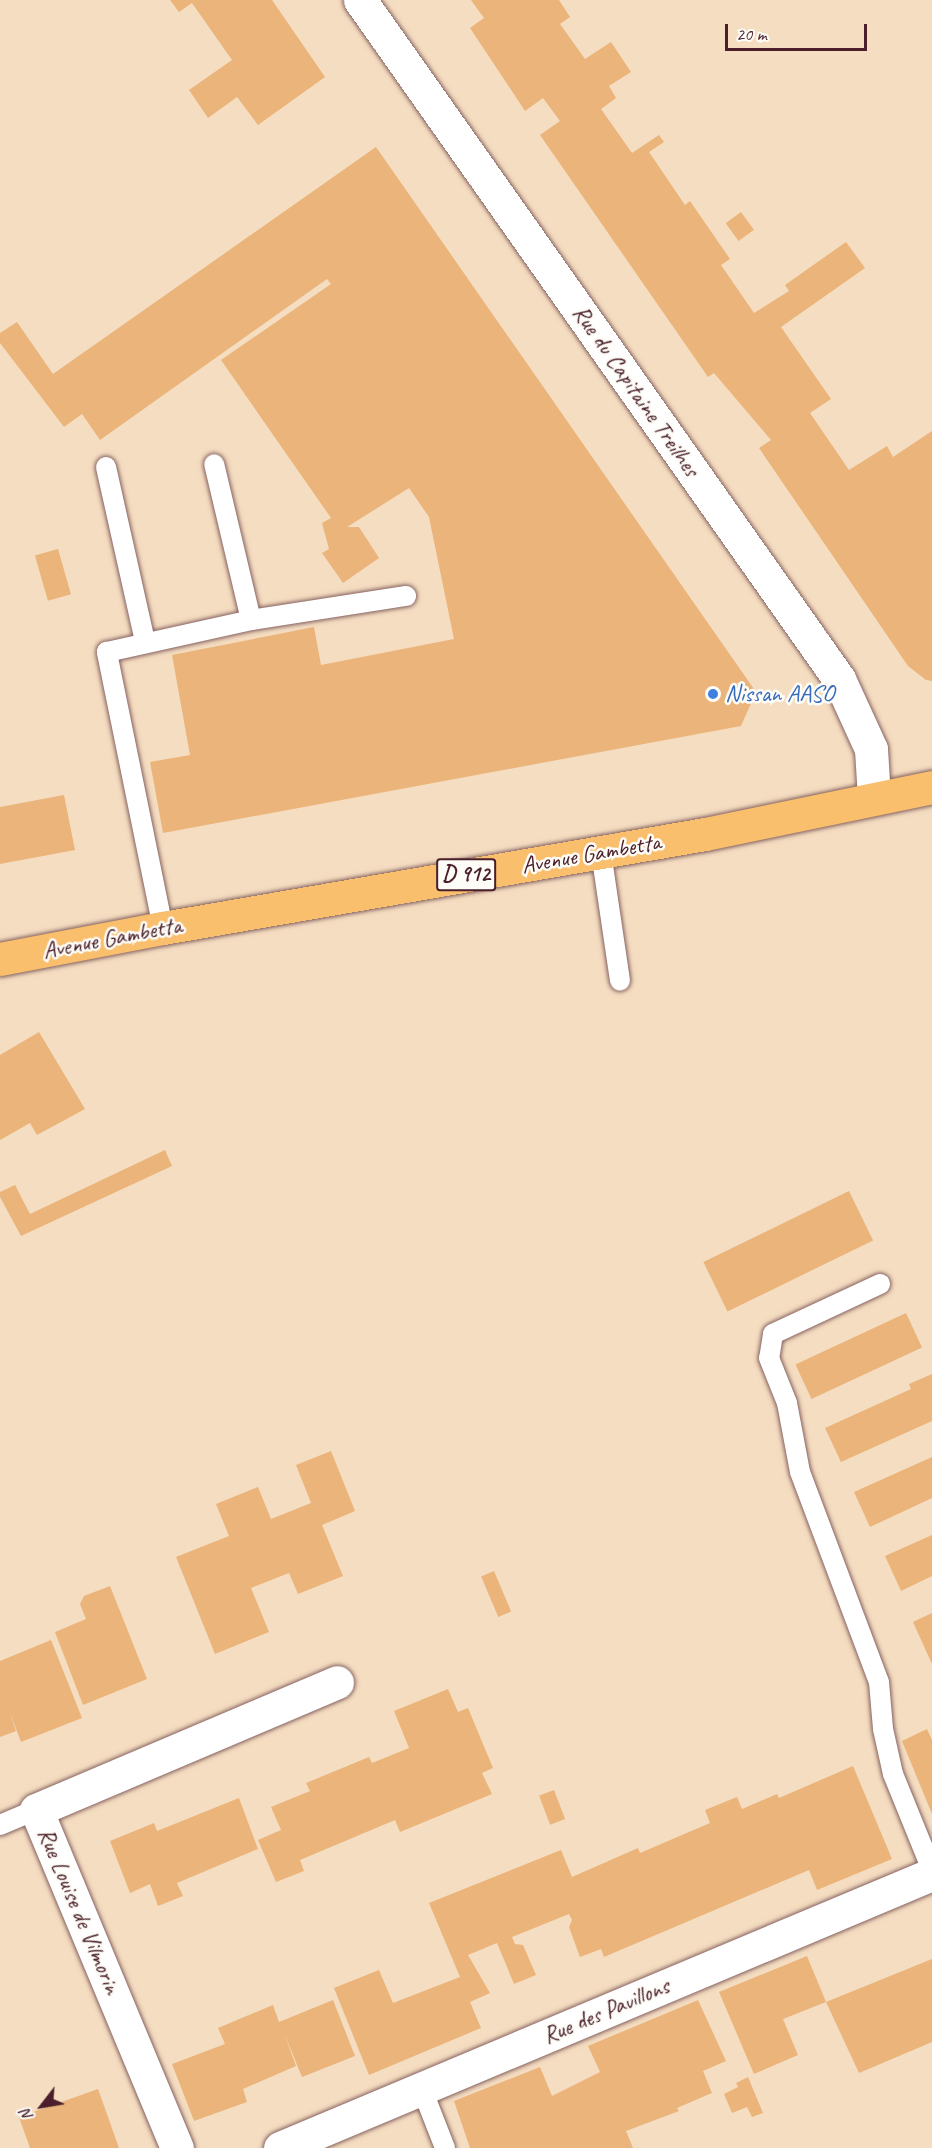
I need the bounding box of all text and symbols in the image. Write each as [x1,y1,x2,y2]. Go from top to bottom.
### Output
scale bar [728,12,870,50]
text: 20 m [736,23,767,45]
street label: Rue du Capitaine Treilhes [566,300,706,482]
place label: Nissan AASO [725,680,834,708]
marker: Nissan AASO [706,687,720,701]
street label: Avenue Gambetta [519,828,663,880]
road number: D 912 [436,856,496,894]
street label: Avenue Gambetta [40,910,184,966]
street label: Rue Louise de Vilmorin [31,1823,127,1999]
street label: Rue des Pavillons [539,1972,673,2050]
north arrow [12,2076,72,2136]
text: N [15,2106,38,2125]

